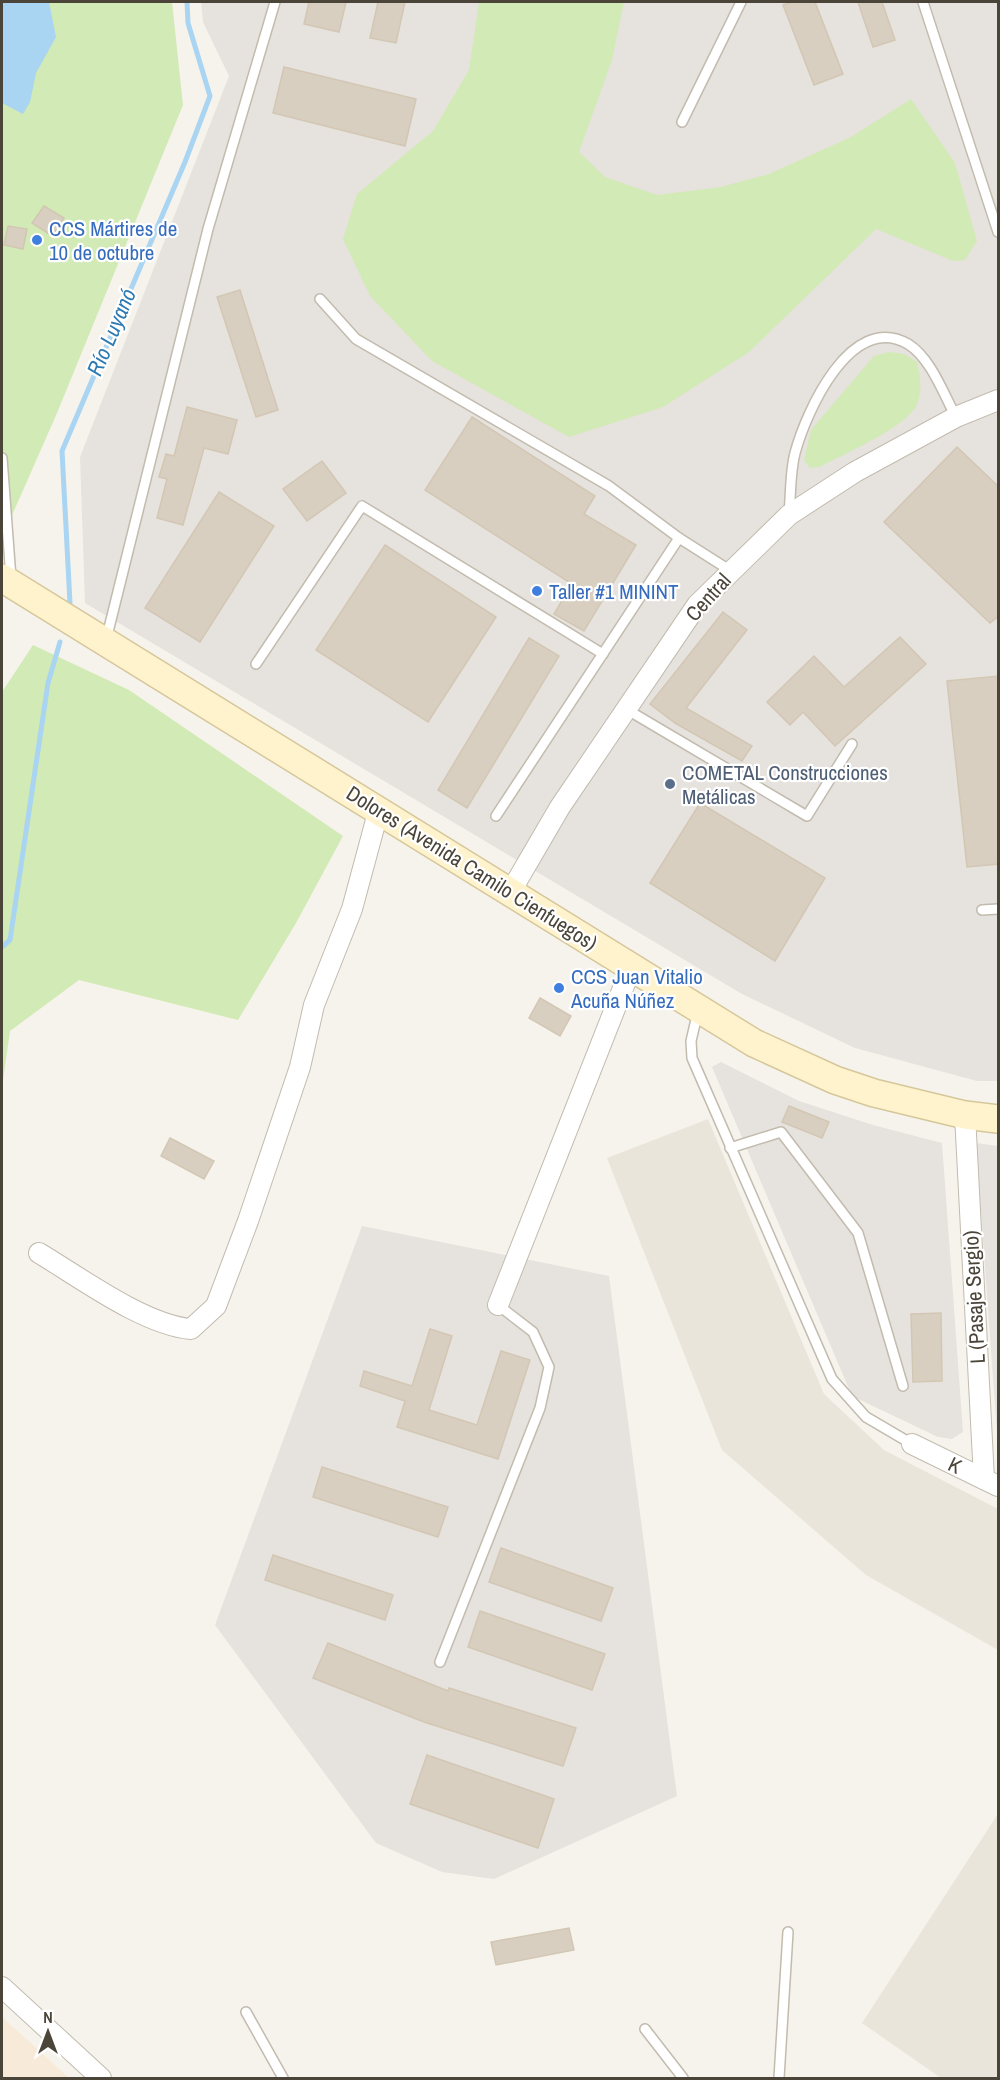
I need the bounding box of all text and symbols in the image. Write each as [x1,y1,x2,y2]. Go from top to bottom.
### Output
place label: CCS Mártires de 10 de octubre [49,214,177,267]
marker: CCS Mártires de 10 de octubre [30,233,44,247]
water label: Río Luyanó [79,284,143,380]
street label: Central [679,567,737,627]
place label: Taller #1 MININT [549,577,679,606]
marker: Taller #1 MININT [530,584,544,598]
place label: COMETAL Construcciones Metálicas [682,758,888,811]
marker: COMETAL Construcciones Metálicas [663,777,677,791]
street label: Dolores (Avenida Camilo Cienfuegos) [341,779,603,957]
place label: CCS Juan Vitalio Acuña Núñez [570,962,703,1015]
marker: CCS Juan Vitalio Acuña Núñez [552,981,566,995]
street label: L (Pasaje Sergio) [956,1230,992,1364]
street label: K [943,1449,967,1481]
north arrow [18,2002,78,2062]
text: N [43,2006,53,2028]

